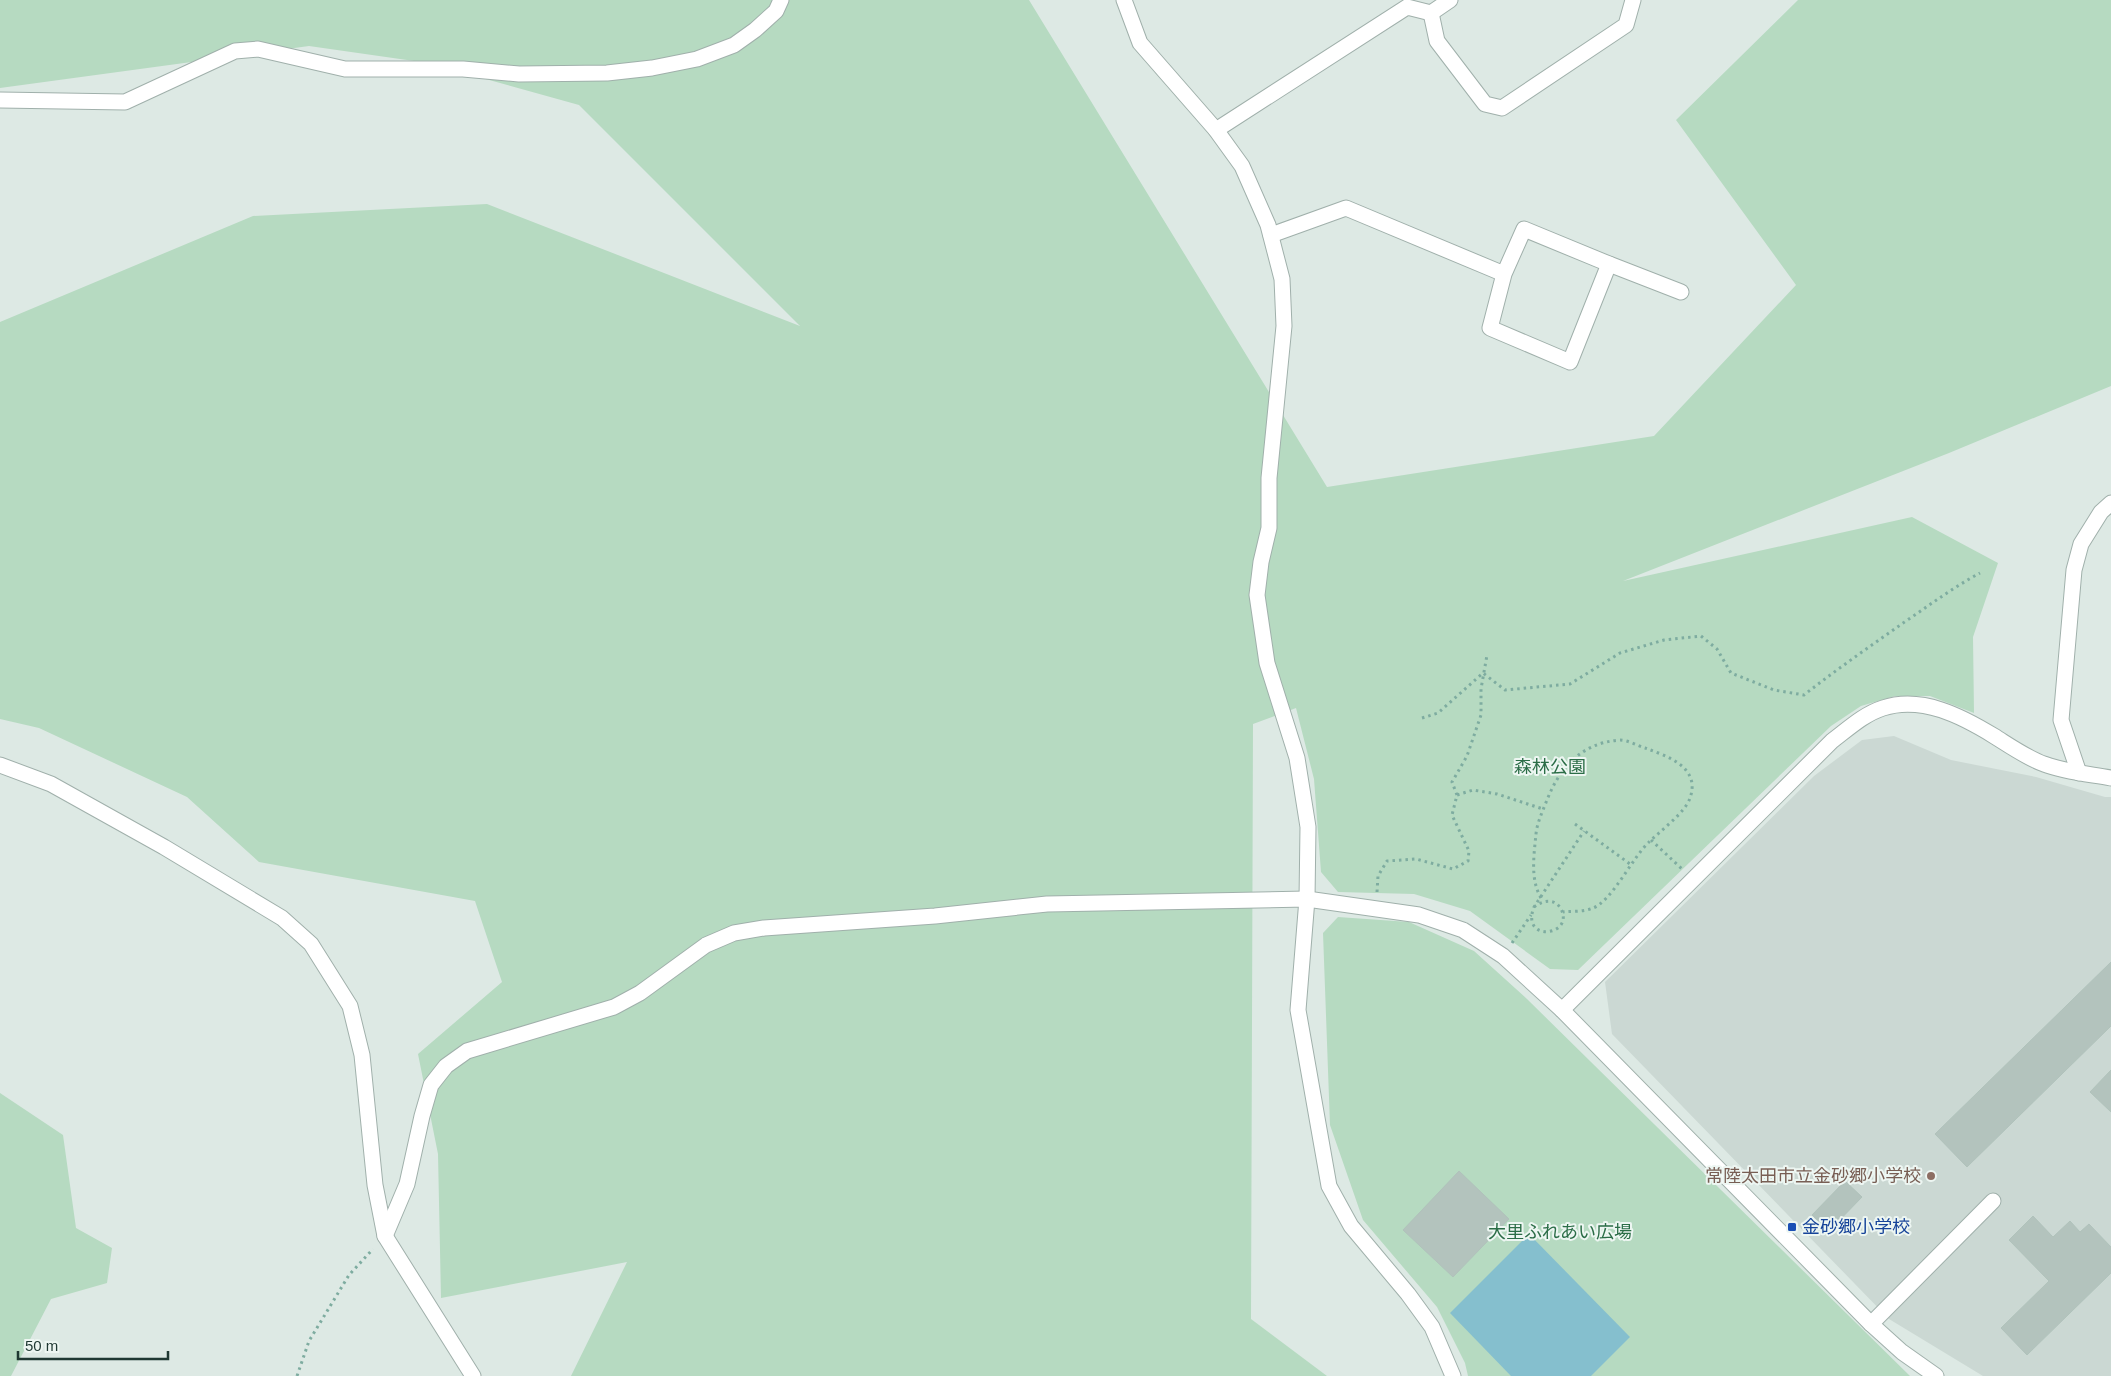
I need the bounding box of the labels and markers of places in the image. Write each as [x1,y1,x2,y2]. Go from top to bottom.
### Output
place label: 常陸太田市立金砂郷小学校 [1705,1166,1921,1186]
marker: 常陸太田市立金砂郷小学校 [1925,1170,1937,1182]
place label: 金砂郷小学校 [1802,1217,1910,1237]
marker: 金砂郷小学校 [1786,1221,1798,1233]

